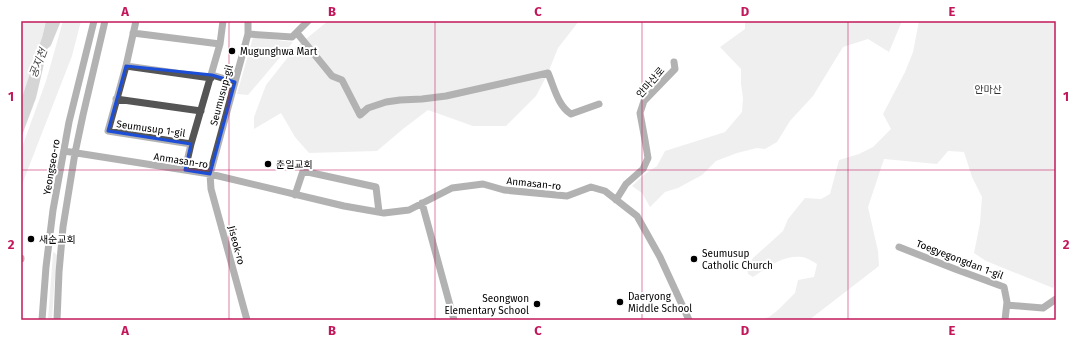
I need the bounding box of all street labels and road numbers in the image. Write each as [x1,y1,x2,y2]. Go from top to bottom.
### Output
street label: Seumusup-gil [208,63,236,127]
street label: 안마산로 [634,65,667,100]
street label: Seumusup 1-gil [116,118,186,140]
street label: Yeongseo-ro [41,138,63,196]
street label: Anmasan-ro [153,151,209,171]
street label: Anmasan-ro [506,175,562,193]
street label: Jiseok-ro [225,224,247,266]
street label: Toegyegongdan 1-gil [914,238,1005,282]

